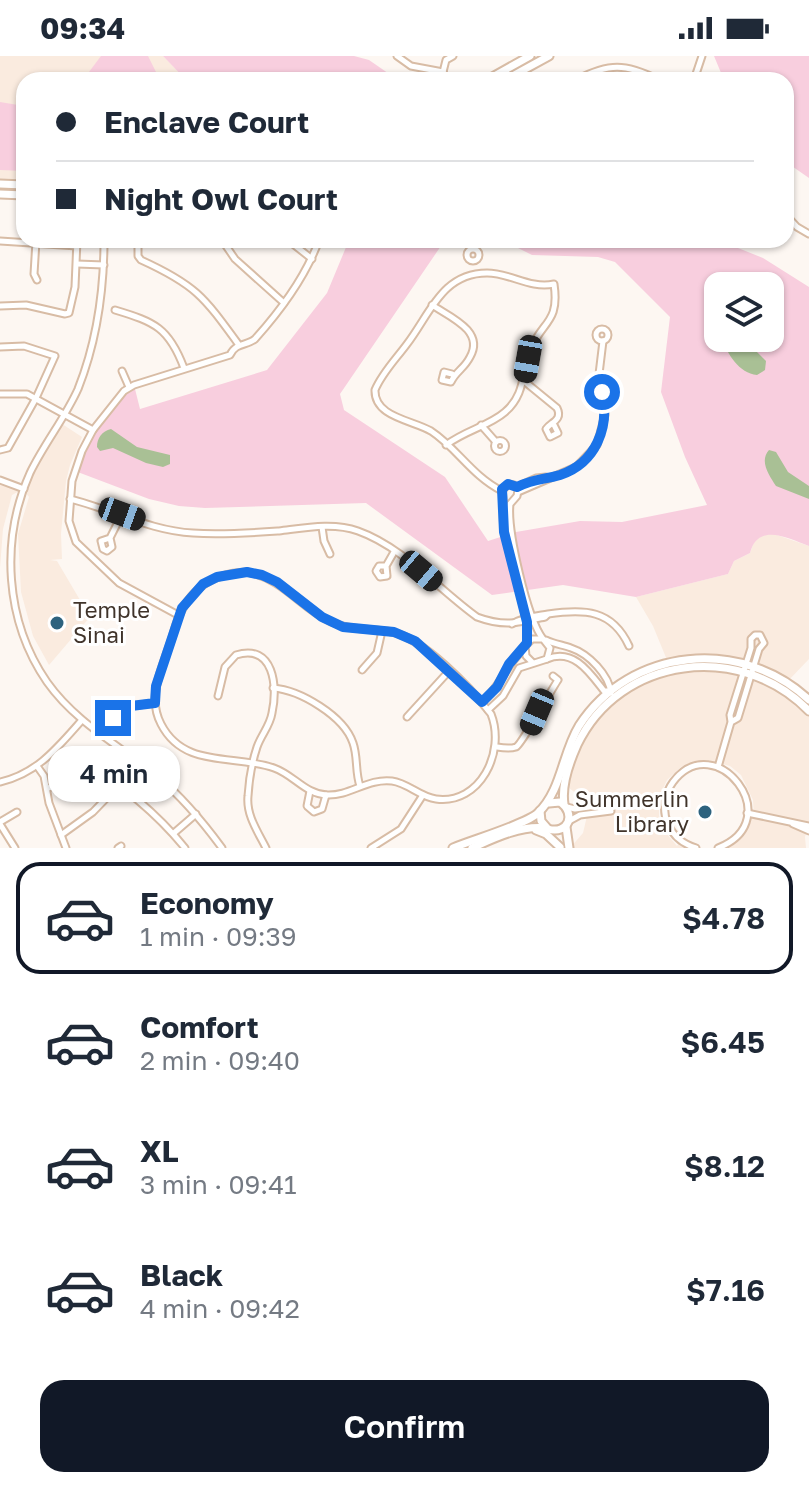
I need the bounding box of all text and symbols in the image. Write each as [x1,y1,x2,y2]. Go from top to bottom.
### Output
text: 09:34 [40,10,125,46]
text: Enclave Court [104,104,309,140]
text: Night Owl Court [104,181,338,217]
map controls [704,272,784,352]
button: layers [704,272,784,352]
car [512,333,544,385]
route start [584,374,620,410]
car [95,495,149,533]
car [395,546,447,596]
place label: Temple Sinai [73,596,150,648]
marker: Temple Sinai [48,614,66,632]
car [517,685,557,739]
route end [95,700,131,736]
callout: 4 min [47,746,179,802]
text: 4 min [80,758,148,789]
place label: Summerlin Library [575,785,689,837]
marker: Summerlin Library [696,803,714,821]
icon: car [44,882,116,954]
text: Economy [140,885,274,921]
text: $4.78 [682,900,765,936]
text: 1 min · 09:39 [140,921,296,952]
icon: car [44,1006,116,1078]
text: Comfort [140,1009,259,1045]
text: $6.45 [680,1024,765,1060]
text: 2 min · 09:40 [140,1045,300,1076]
icon: car [44,1130,116,1202]
text: XL [140,1133,179,1169]
text: $8.12 [684,1148,765,1184]
text: 3 min · 09:41 [140,1169,297,1200]
icon: car [44,1254,116,1326]
text: Black [140,1257,223,1293]
text: $7.16 [686,1272,765,1308]
text: 4 min · 09:42 [140,1293,300,1324]
button: Confirm [40,1380,769,1472]

